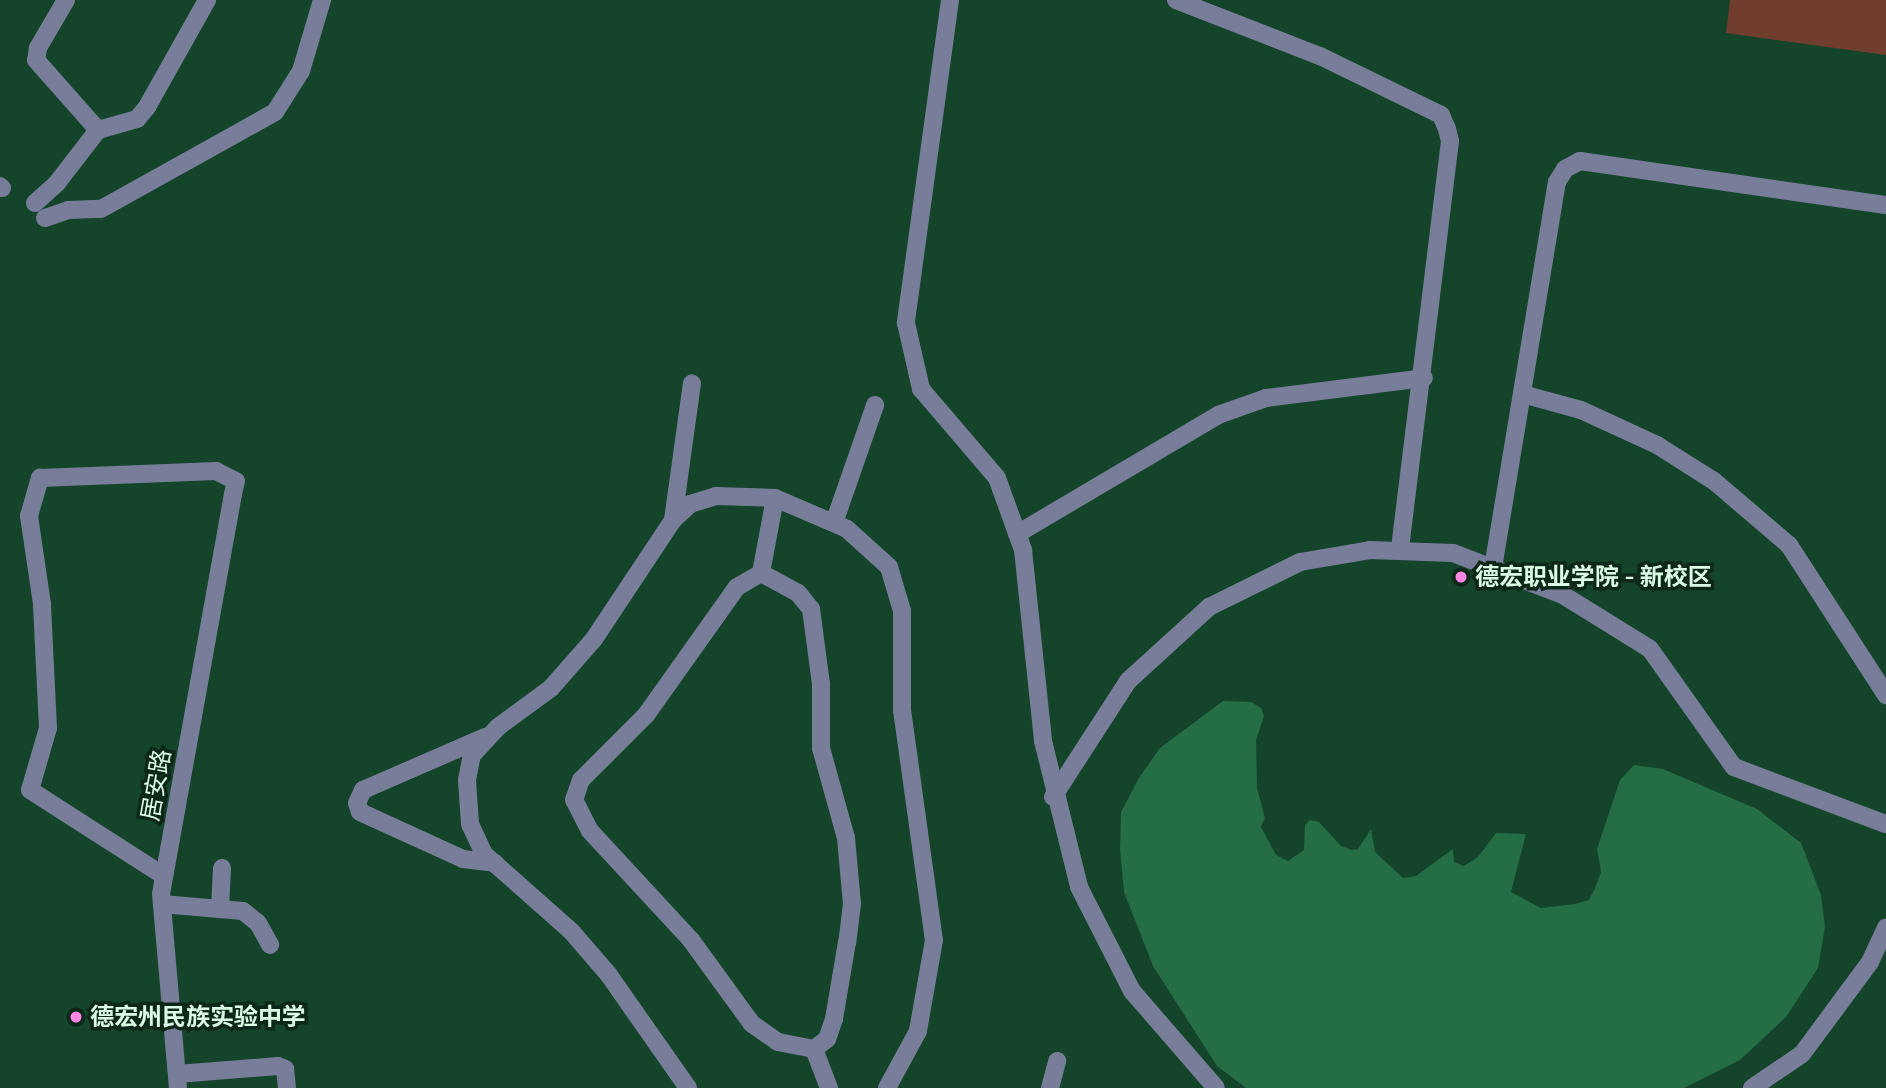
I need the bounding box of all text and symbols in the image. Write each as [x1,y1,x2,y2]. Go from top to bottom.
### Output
place label: 德宏职业学院 - 新校区 [1475,563,1712,591]
marker: 德宏职业学院 - 新校区 [1453,569,1469,585]
street label: 居安路 [136,747,176,823]
place label: 德宏州民族实验中学 [90,1003,306,1031]
marker: 德宏州民族实验中学 [68,1009,84,1025]

